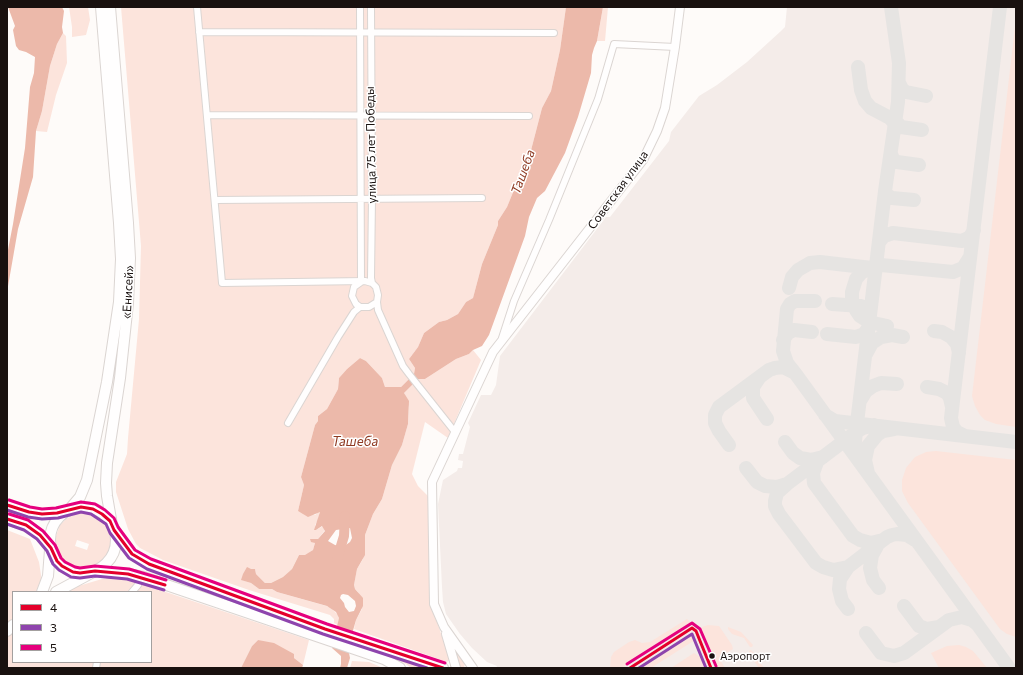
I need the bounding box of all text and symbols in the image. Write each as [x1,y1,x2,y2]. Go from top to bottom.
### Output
street label: улица 75 лет Победы [363,86,379,204]
water label: Ташеба [508,148,538,196]
street label: Советская улица [585,148,651,232]
street label: «Енисей» [119,265,137,319]
water label: Ташеба [332,434,378,450]
legend [12,591,152,663]
text: 4 [50,600,57,614]
text: 3 [50,620,57,634]
text: 5 [50,640,57,654]
place label: Аэропорт [720,649,770,663]
marker: Аэропорт [707,651,717,661]

